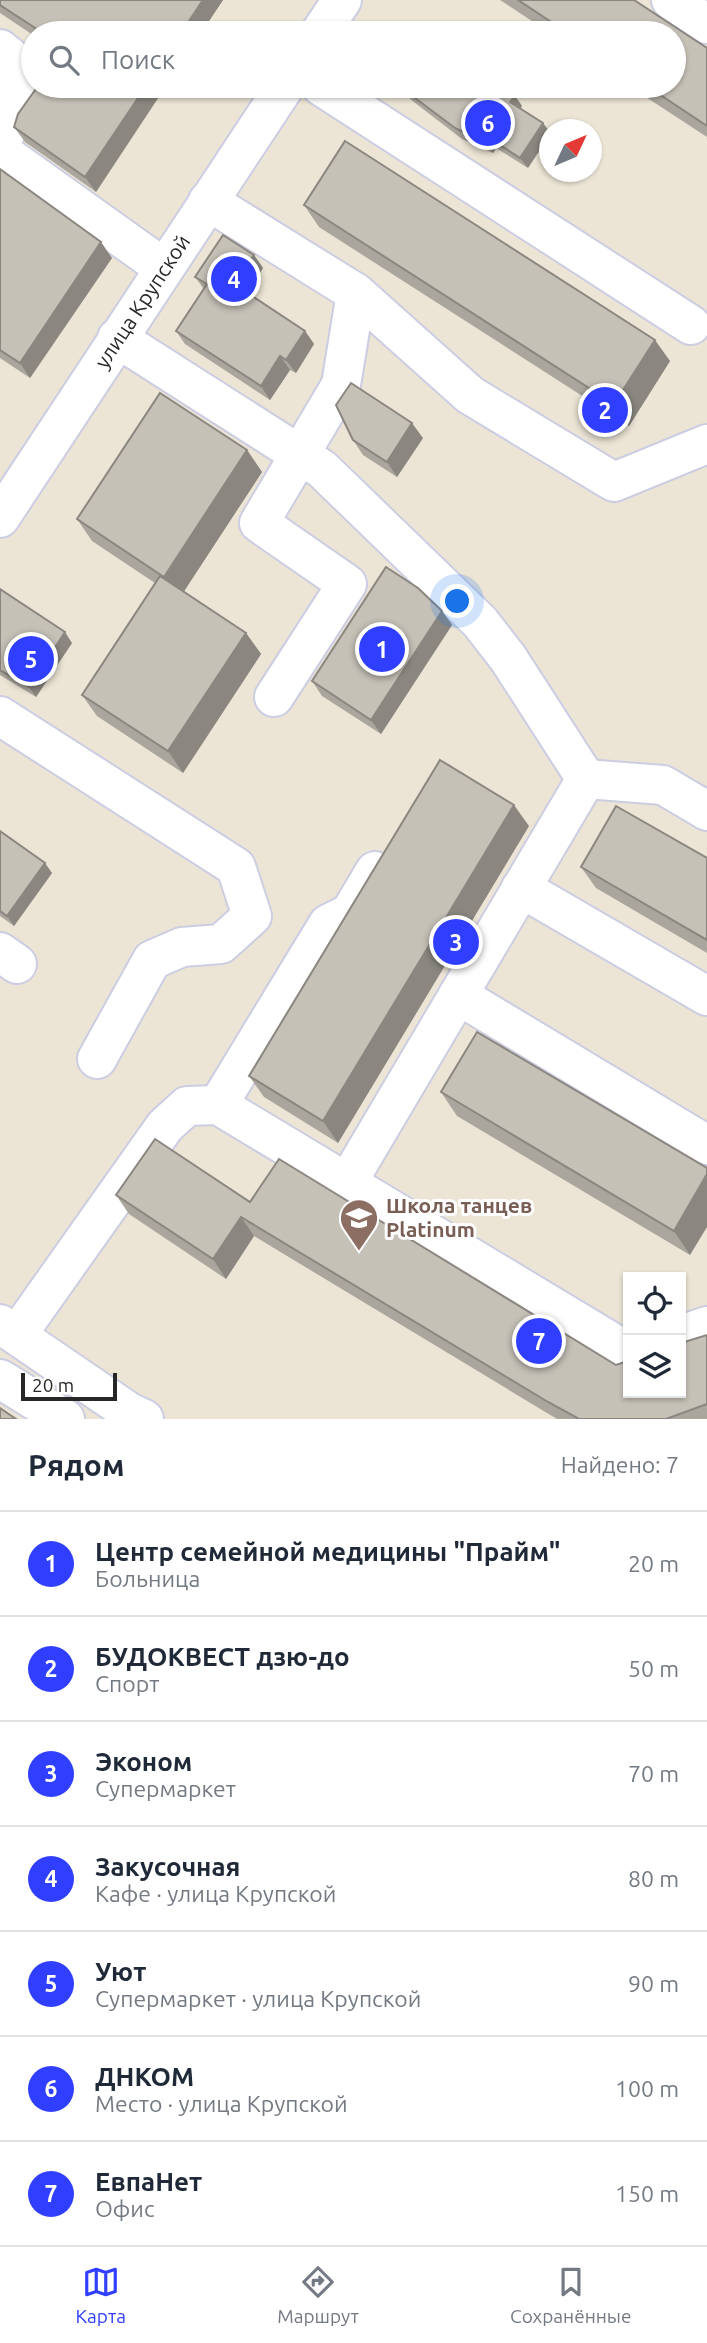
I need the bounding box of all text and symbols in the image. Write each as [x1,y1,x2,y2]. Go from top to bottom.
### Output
search box [21,21,686,98]
icon: search [45,41,83,79]
text: Поиск [101,45,175,74]
pin: 6 [465,97,511,149]
north arrow [539,119,602,182]
street label: улица Крупской [89,230,194,372]
pin: 4 [211,253,257,305]
pin: 2 [582,384,628,436]
your location [440,584,474,618]
pin: 1 [359,623,405,675]
pin: 5 [8,633,54,685]
pin: 3 [433,916,479,968]
place label: Школа танцев Platinum [386,1193,532,1241]
school or university icon: Школа танцев Platinum [338,1197,380,1252]
map controls [623,1272,686,1398]
button: locate [623,1272,686,1335]
pin: 7 [516,1315,562,1367]
button: layers [623,1335,686,1398]
scale bar [21,1370,117,1402]
text: 20 m [32,1374,74,1396]
text: Рядом [28,1448,124,1482]
text: Найдено: 7 [561,1452,679,1477]
text: Центр семейной медицины "Прайм" [95,1537,560,1566]
text: 1 [45,1551,57,1576]
text: 20 m [628,1551,679,1576]
text: Больница [95,1566,200,1591]
text: БУДОКВЕСТ дзю-до [95,1642,350,1671]
text: 2 [45,1656,57,1681]
text: 50 m [628,1656,679,1681]
text: Спорт [95,1671,159,1696]
text: Эконом [95,1747,192,1776]
text: 3 [45,1761,57,1786]
text: 70 m [628,1761,679,1786]
text: Супермаркет [95,1776,236,1801]
text: Закусочная [95,1852,241,1881]
text: 4 [45,1866,57,1891]
text: 80 m [628,1866,679,1891]
text: Кафе · улица Крупской [95,1881,336,1906]
text: Уют [95,1957,146,1986]
text: 5 [45,1971,57,1996]
text: 90 m [628,1971,679,1996]
text: Супермаркет · улица Крупской [95,1986,421,2011]
text: ДНКОМ [95,2062,194,2091]
text: 6 [45,2076,57,2101]
text: 100 m [615,2076,679,2101]
text: Место · улица Крупской [95,2091,348,2116]
text: ЕвпаНет [95,2167,202,2196]
text: 7 [45,2181,57,2206]
text: 150 m [615,2181,679,2206]
text: Офис [95,2196,155,2221]
tab: Карта [76,2263,126,2327]
tab: Маршрут [277,2263,359,2327]
tab: Сохранённые [510,2263,632,2327]

